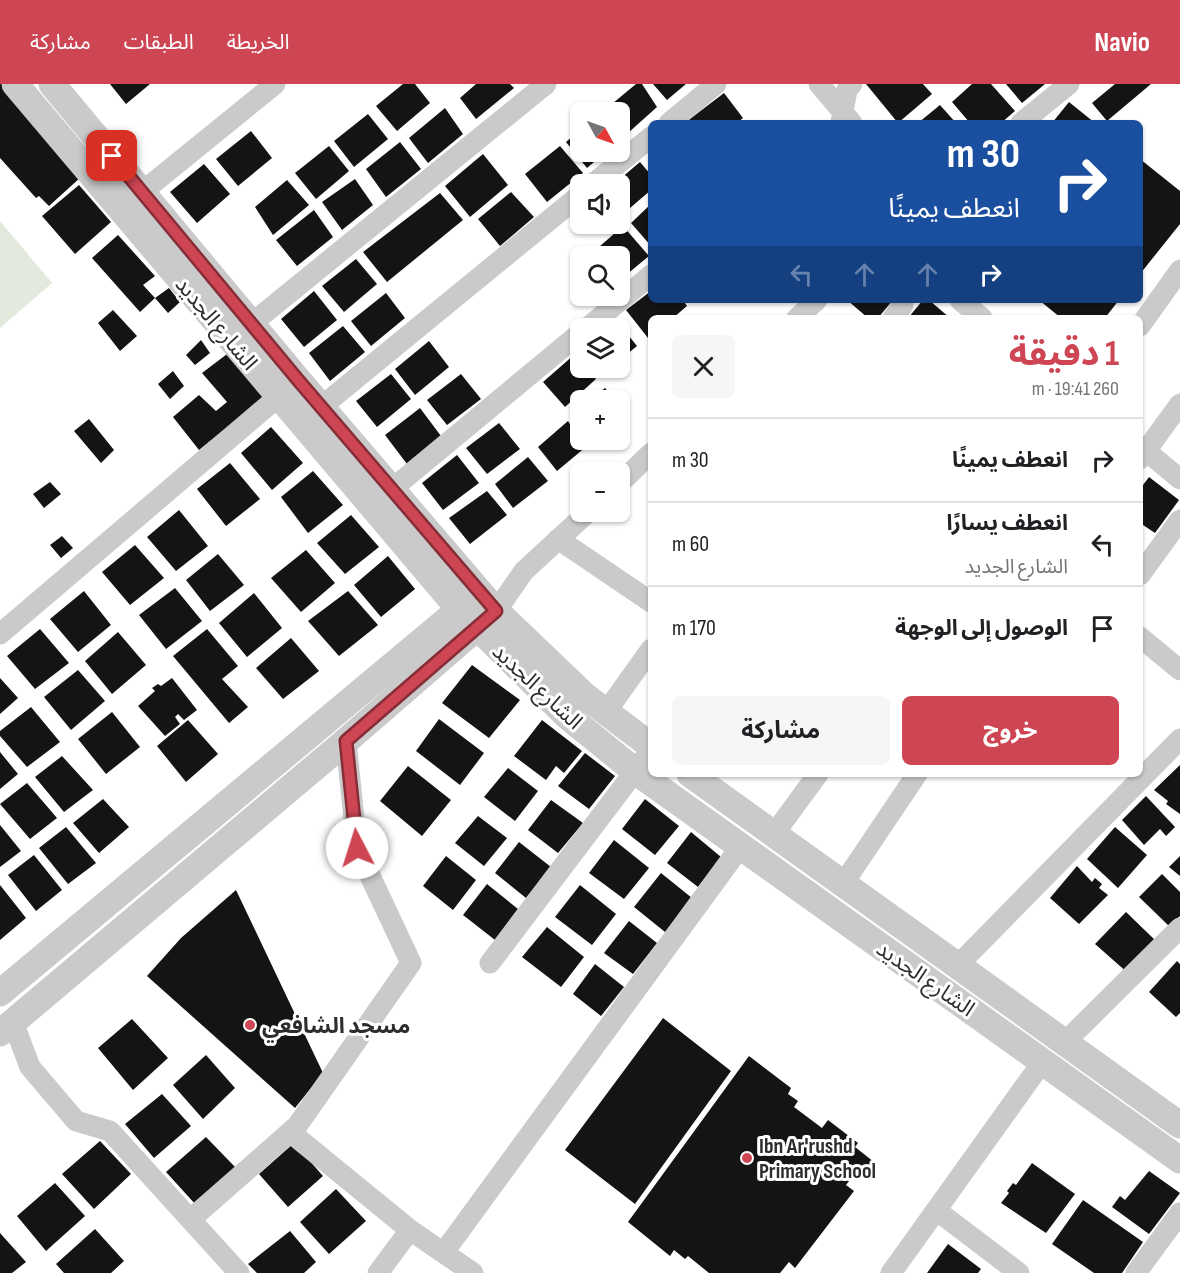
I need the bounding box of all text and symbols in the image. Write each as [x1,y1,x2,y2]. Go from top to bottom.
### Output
text: Navio [1094,26,1150,59]
text: مشاركة [30,30,91,55]
text: الطبقات [124,30,194,55]
text: الخريطة [227,30,290,55]
north arrow [570,102,630,162]
map controls [570,102,630,522]
text: 30 m [947,129,1020,180]
pin [86,130,137,181]
icon: arrive [95,139,128,172]
icon: right [1041,144,1119,222]
button: sound [570,174,630,234]
text: انعطف يمينًا [888,193,1020,225]
button: search [570,246,630,306]
icon: left [785,258,818,291]
icon: ahead [848,258,881,291]
icon: ahead [911,258,944,291]
icon: right [974,258,1007,291]
street label: الشارع الجديد [167,272,263,377]
button: layers [570,318,630,378]
text: 1 دقيقة [1009,333,1119,376]
button: close [672,335,735,398]
text: 260 m · 19:41 [1032,377,1119,401]
button: + [570,390,630,450]
icon: right [1086,444,1119,477]
text: 30 m [672,447,709,474]
text: انعطف يمينًا [952,447,1068,474]
button: − [570,462,630,522]
text: انعطف يسارًا [946,510,1068,537]
icon: left [1086,528,1119,561]
text: 60 m [672,531,709,558]
text: الشارع الجديد [965,555,1068,579]
icon: arrive [1086,612,1119,645]
text: 170 m [672,615,716,642]
text: الوصول إلى الوجهة [895,615,1068,642]
street label: الشارع الجديد [485,638,588,737]
button: مشاركة [672,696,890,765]
button: خروج [902,696,1119,765]
position arrow [325,816,389,880]
street label: الشارع الجديد [870,936,979,1025]
place label: مسجد الشافعي [262,1013,410,1043]
marker: مسجد الشافعي [243,1018,257,1032]
place label: Ibn Ar'rushd Primary School [759,1133,876,1185]
marker: Ibn Ar'rushd Primary School [740,1151,754,1165]

